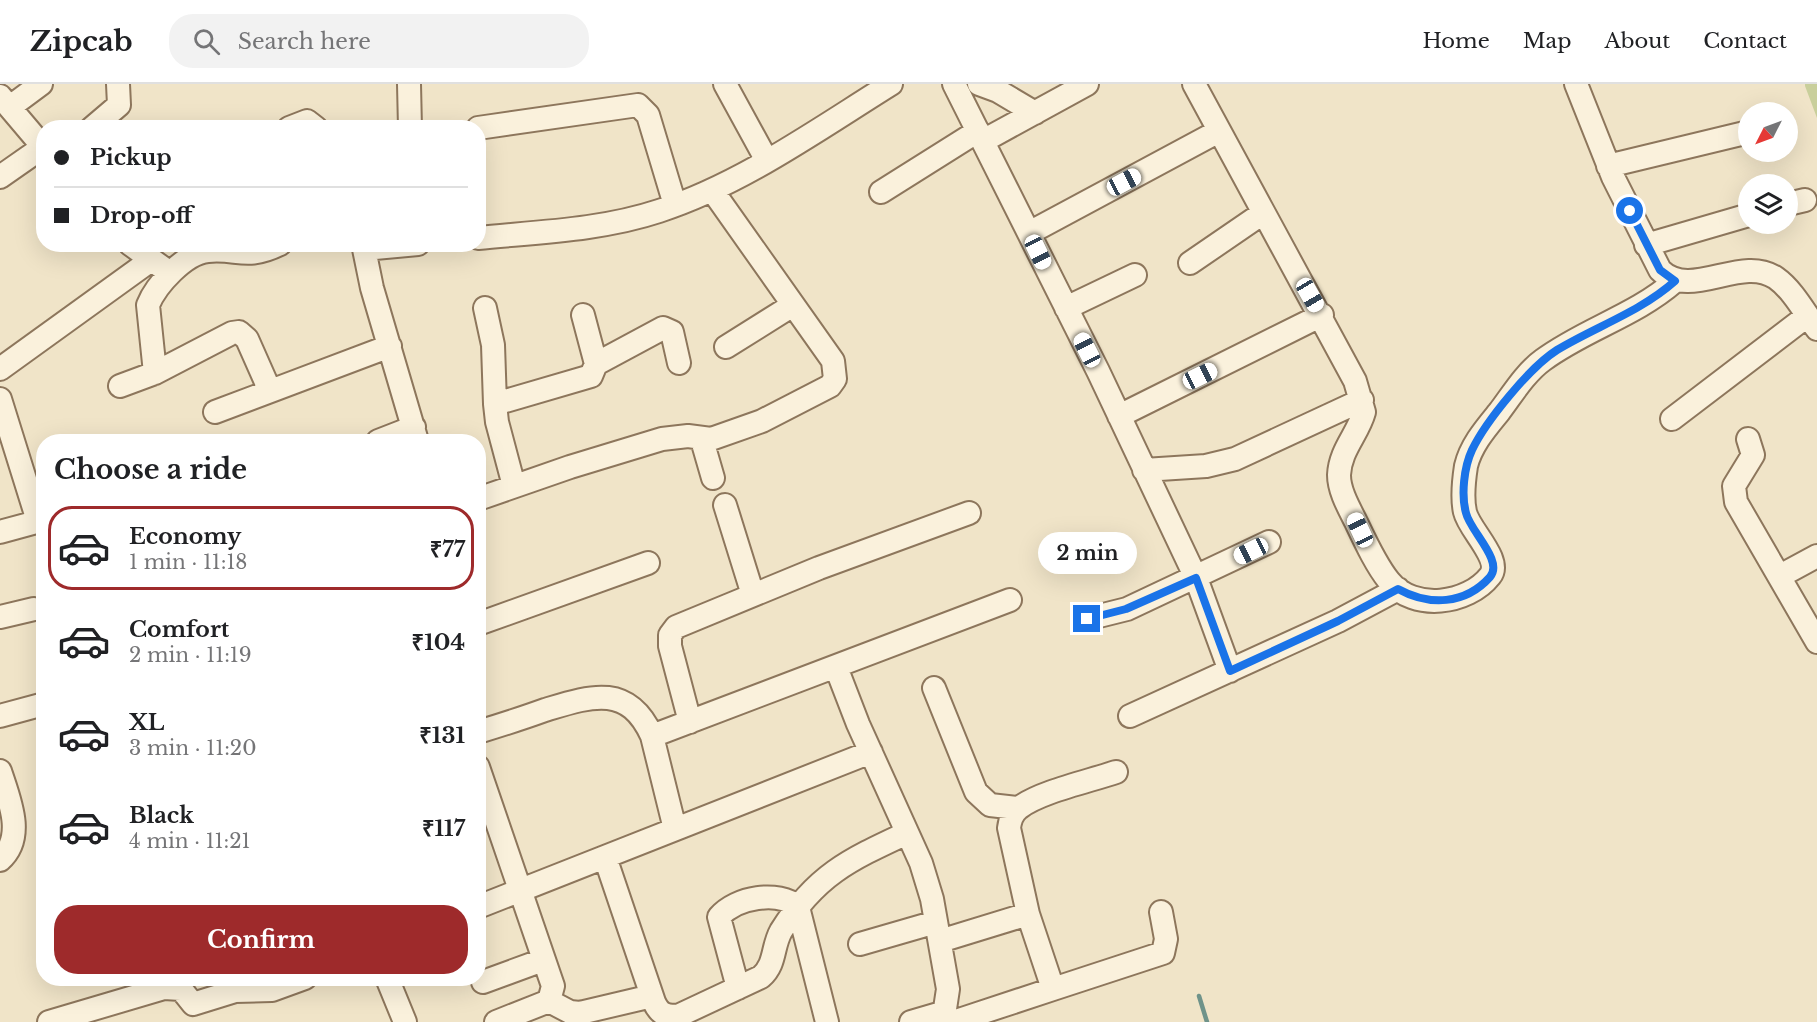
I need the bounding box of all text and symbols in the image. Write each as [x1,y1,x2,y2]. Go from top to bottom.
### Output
search box [169,14,589,68]
text: Zipcab [30,24,133,59]
icon: search [190,25,223,58]
text: Search here [238,28,371,55]
text: Home [1423,28,1490,54]
text: Map [1523,28,1571,54]
text: About [1604,28,1670,54]
text: Contact [1703,28,1787,54]
north arrow [1738,102,1798,162]
map controls [1738,102,1798,234]
text: Pickup [90,144,172,171]
car [1104,166,1144,198]
button: layers [1738,174,1798,234]
route start [1616,197,1643,224]
text: Drop-off [90,202,192,229]
car [1022,232,1054,272]
car [1293,275,1327,315]
car [1071,330,1103,370]
car [1180,360,1220,392]
text: Choose a ride [54,453,247,486]
car [1344,510,1376,550]
icon: car [57,521,111,575]
text: Economy [129,523,241,550]
callout: 2 min [1038,532,1136,574]
car [1231,535,1271,567]
text: ₹77 [430,536,465,563]
text: 2 min [1056,541,1119,565]
text: 1 min · 11:18 [129,550,247,574]
route end [1073,605,1100,632]
icon: car [57,614,111,668]
text: Comfort [129,616,229,643]
text: ₹104 [412,629,465,656]
text: 2 min · 11:19 [129,643,252,667]
icon: car [57,707,111,761]
text: XL [129,709,164,736]
text: ₹131 [419,722,465,749]
text: 3 min · 11:20 [129,736,256,760]
icon: car [57,800,111,854]
text: Black [129,802,194,829]
text: ₹117 [422,815,465,842]
text: 4 min · 11:21 [129,829,250,853]
button: Confirm [54,905,468,974]

